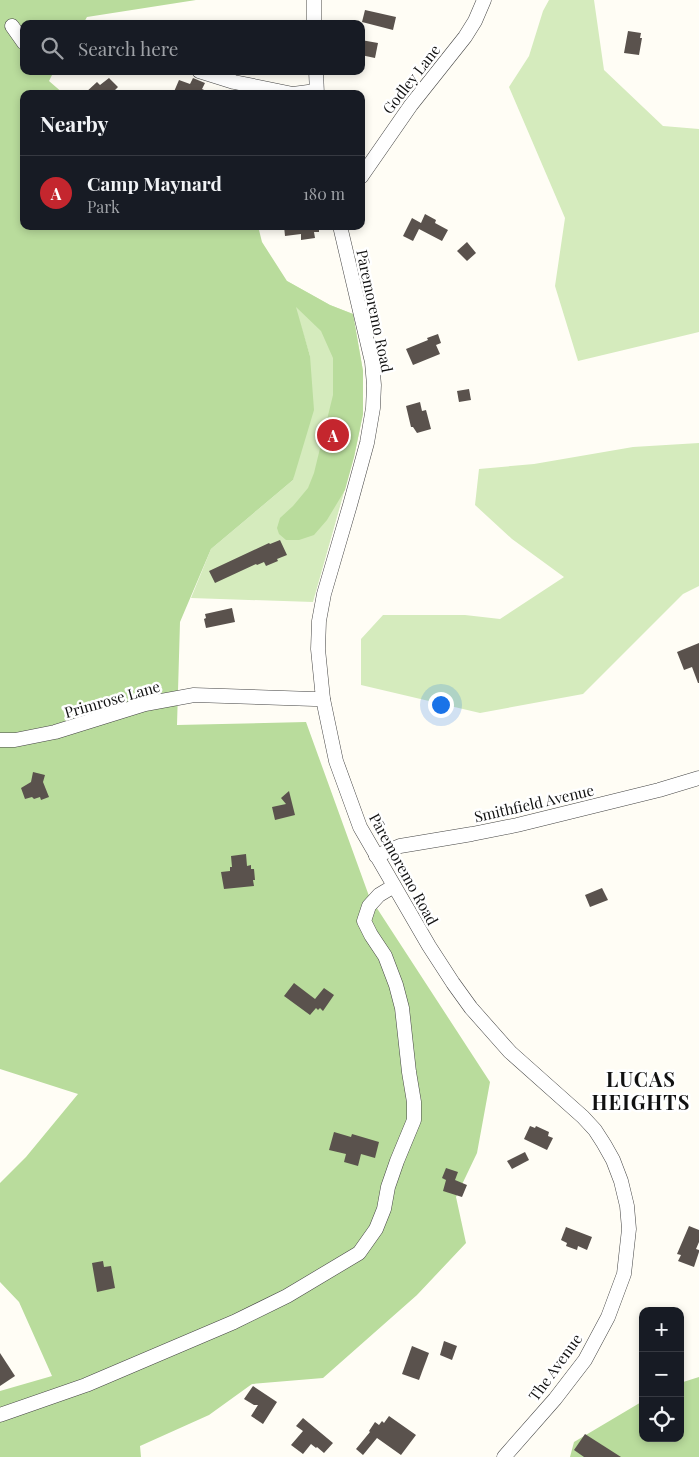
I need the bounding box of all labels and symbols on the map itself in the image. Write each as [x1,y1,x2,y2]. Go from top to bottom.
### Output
street label: Godley Lane [378,40,444,118]
street label: Pāremoremo Road [352,248,398,374]
pin: A [317,416,349,454]
street label: Primrose Lane [62,676,162,722]
your location [428,692,454,718]
street label: Smithfield Avenue [472,779,596,827]
street label: Pāremoremo Road [365,809,443,929]
district label: LUCAS HEIGHTS [592,1065,690,1115]
street label: The Avenue [524,1329,586,1405]

